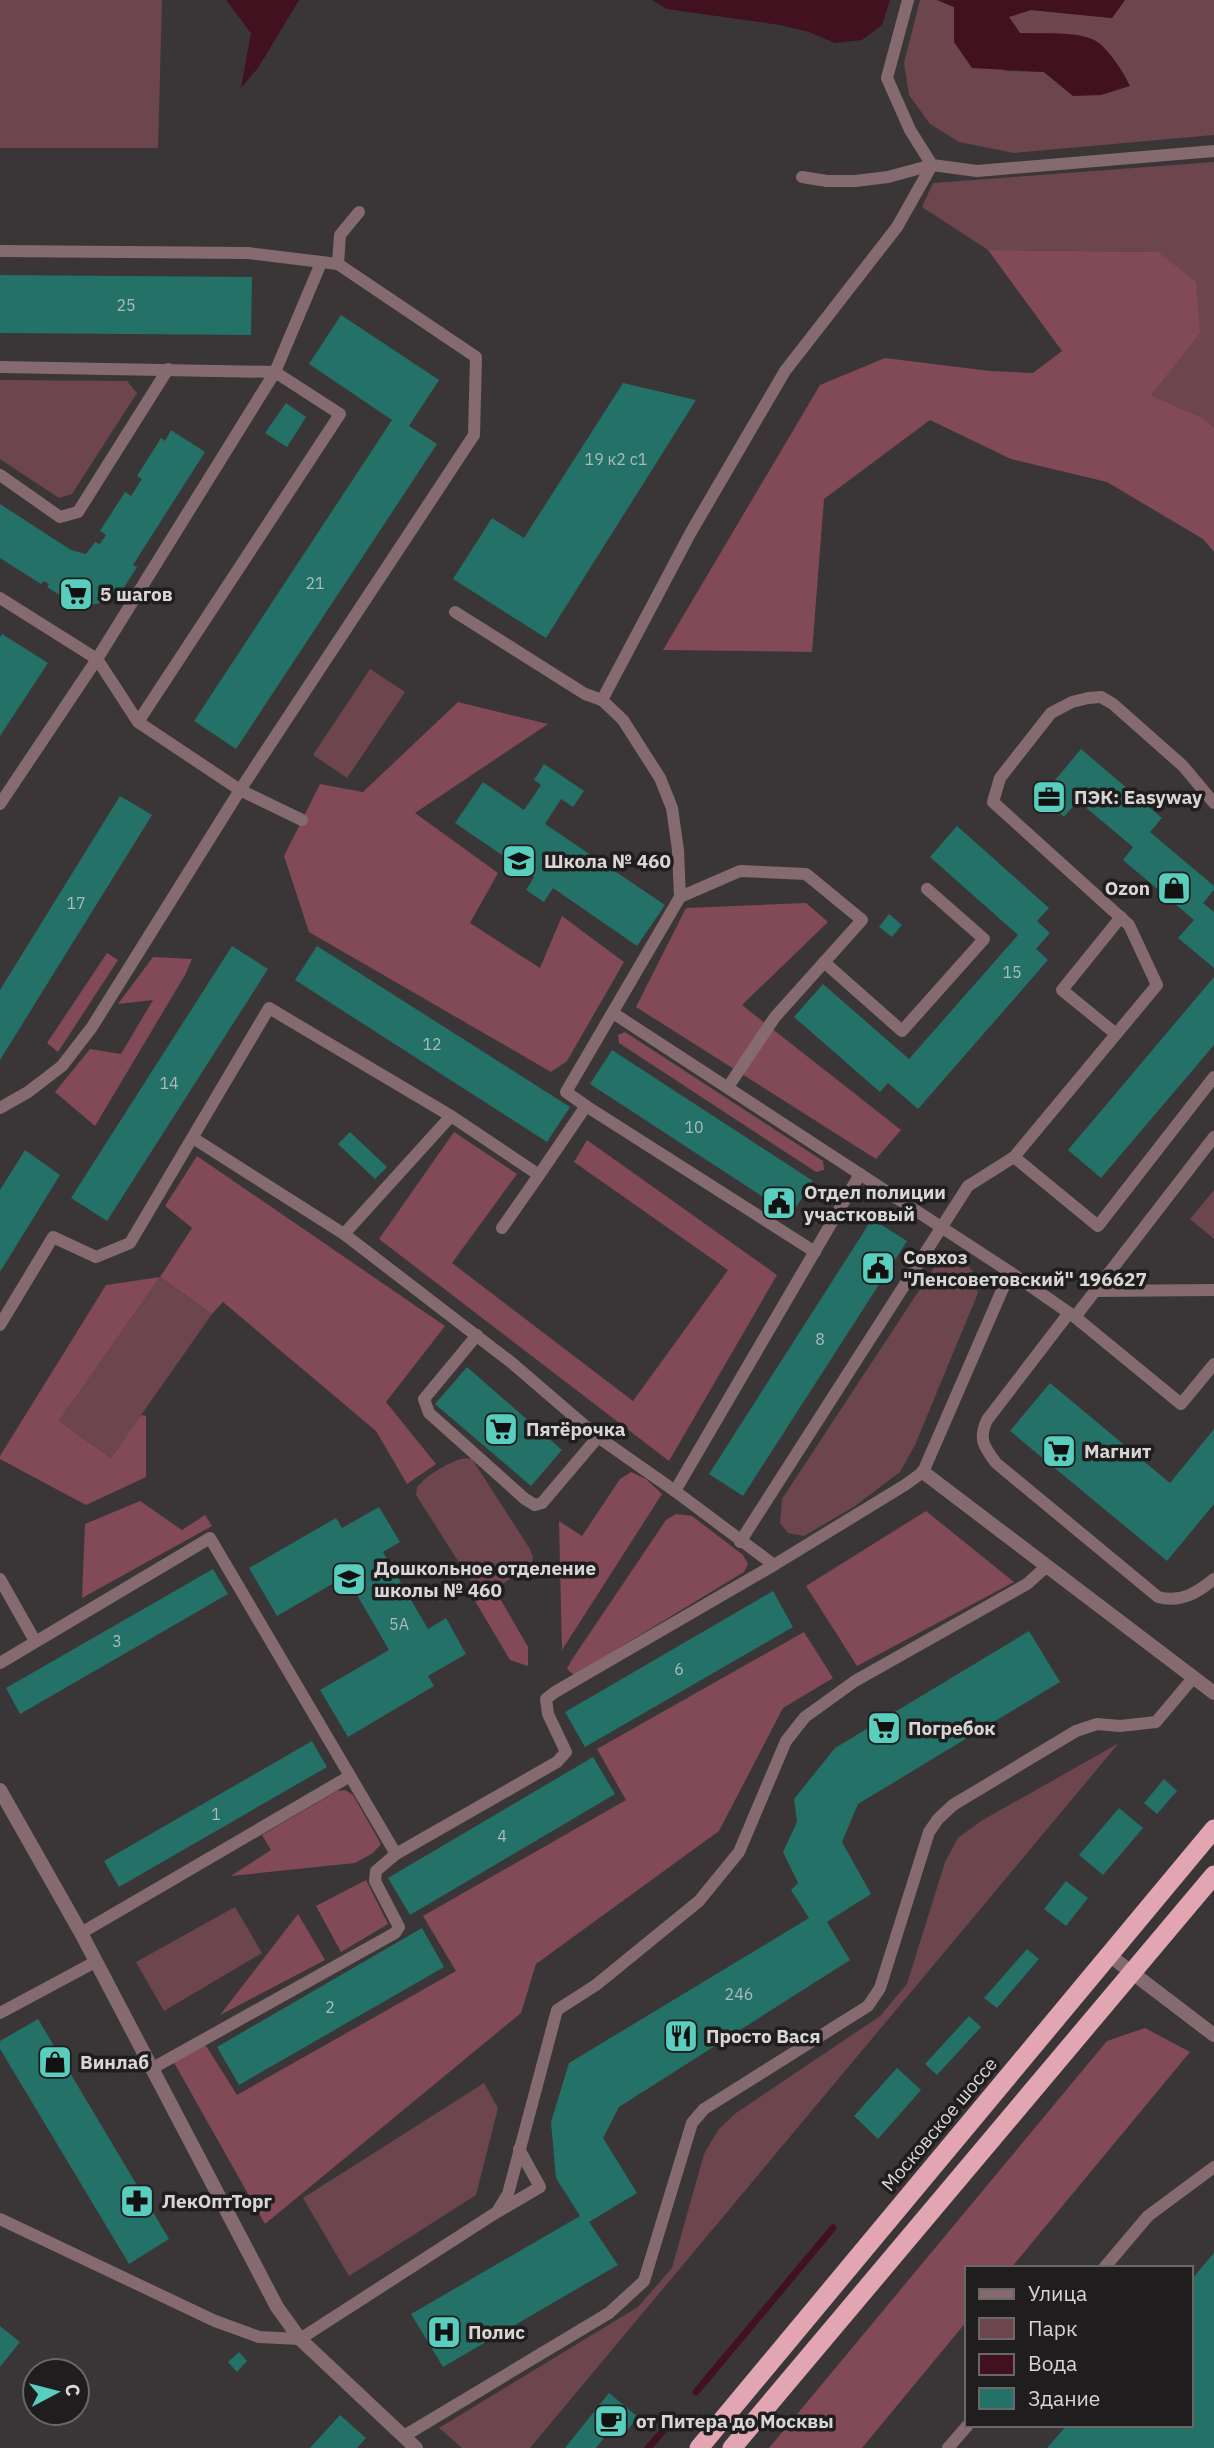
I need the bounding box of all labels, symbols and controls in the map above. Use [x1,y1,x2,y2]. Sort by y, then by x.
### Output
house number: 25 [116,295,136,315]
house number: 19 к2 с1 [585,449,647,469]
house number: 21 [305,573,325,593]
supermarket icon: 5 шагов [57,575,95,613]
place label: 5 шагов [100,582,173,606]
office icon: ПЭК: Easyway [1030,778,1068,816]
place label: ПЭК: Easyway [1074,785,1203,809]
school or university icon: Школа № 460 [500,842,538,880]
place label: Школа № 460 [544,849,671,873]
shop icon: Ozon [1155,869,1193,907]
place label: Ozon [1105,876,1150,900]
house number: 17 [66,893,86,913]
house number: 15 [1002,962,1022,982]
house number: 12 [422,1034,442,1054]
house number: 14 [159,1073,179,1093]
house number: 10 [684,1117,704,1137]
place label: Отдел полиции участковый [804,1180,946,1226]
public building icon: Отдел полиции участковый [760,1184,798,1222]
place label: Совхоз "Ленсоветовский" 196627 [903,1245,1147,1291]
public building icon: Совхоз "Ленсоветовский" 196627 [859,1249,897,1287]
house number: 8 [815,1329,825,1349]
supermarket icon: Пятёрочка [482,1410,520,1448]
place label: Пятёрочка [526,1417,626,1441]
supermarket icon: Магнит [1040,1432,1078,1470]
place label: Магнит [1084,1439,1151,1463]
place label: Дошкольное отделение школы № 460 [374,1556,596,1602]
school or university icon: Дошкольное отделение школы № 460 [330,1560,368,1598]
house number: 5А [389,1614,409,1634]
house number: 3 [112,1631,122,1651]
house number: 6 [674,1659,684,1679]
supermarket icon: Погребок [865,1709,903,1747]
place label: Погребок [908,1716,996,1740]
house number: 1 [211,1804,221,1824]
house number: 4 [497,1826,507,1846]
house number: 246 [725,1984,753,2004]
house number: 2 [325,1997,335,2017]
restaurant icon: Просто Вася [662,2017,700,2055]
place label: Просто Вася [706,2024,821,2048]
shop icon: Винлаб [36,2043,74,2081]
place label: Винлаб [80,2050,149,2074]
street label: Московское шоссе [876,2052,1002,2196]
pharmacy icon: ЛекОптТорг [118,2182,156,2220]
place label: ЛекОптТорг [162,2189,272,2213]
legend [965,2266,1193,2427]
text: Улица [1028,2279,1087,2307]
hospital icon: Полис [425,2313,463,2351]
text: Парк [1028,2314,1078,2342]
place label: Полис [468,2320,525,2344]
text: Вода [1028,2349,1077,2377]
north arrow [21,2357,91,2427]
text: С [60,2382,86,2398]
text: Здание [1028,2384,1100,2412]
cafe icon: от Питера до Москвы [592,2402,630,2440]
place label: от Питера до Москвы [636,2409,834,2433]

